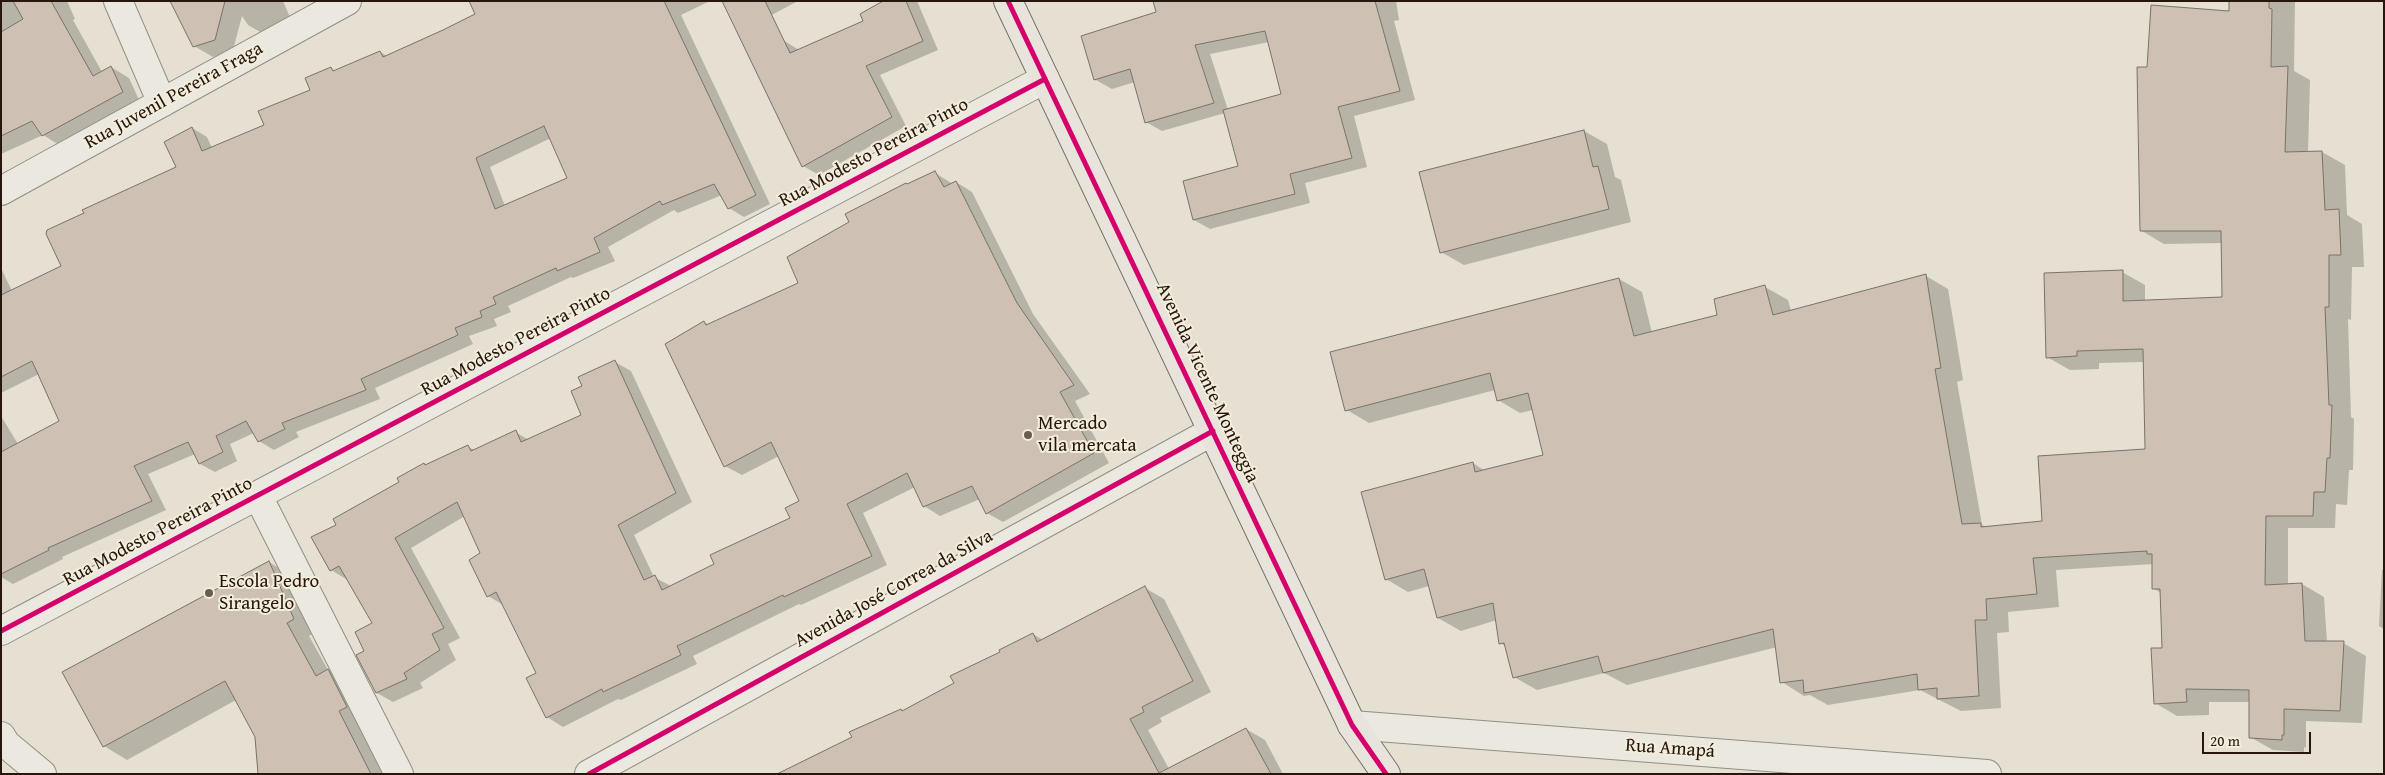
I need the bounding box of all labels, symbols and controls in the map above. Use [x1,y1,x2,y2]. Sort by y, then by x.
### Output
street label: Rua Juvenil Pereira Fraga [81,38,267,154]
street label: Rua Modesto Pereira Pinto [775,93,973,213]
street label: Avenida Vicente Monteggia [1151,279,1263,487]
street label: Rua Modesto Pereira Pinto [417,282,615,402]
place label: Mercado vila mercata [1038,413,1136,457]
marker: Mercado vila mercata [1022,429,1034,441]
street label: Rua Modesto Pereira Pinto [59,472,257,592]
street label: Avenida José Correa da Silva [791,525,997,653]
place label: Escola Pedro Sirangelo [219,571,319,615]
marker: Escola Pedro Sirangelo [203,587,215,599]
scale bar [2205,722,2314,754]
text: 20 m [2210,730,2240,751]
street label: Rua Amapá [1624,735,1716,763]

